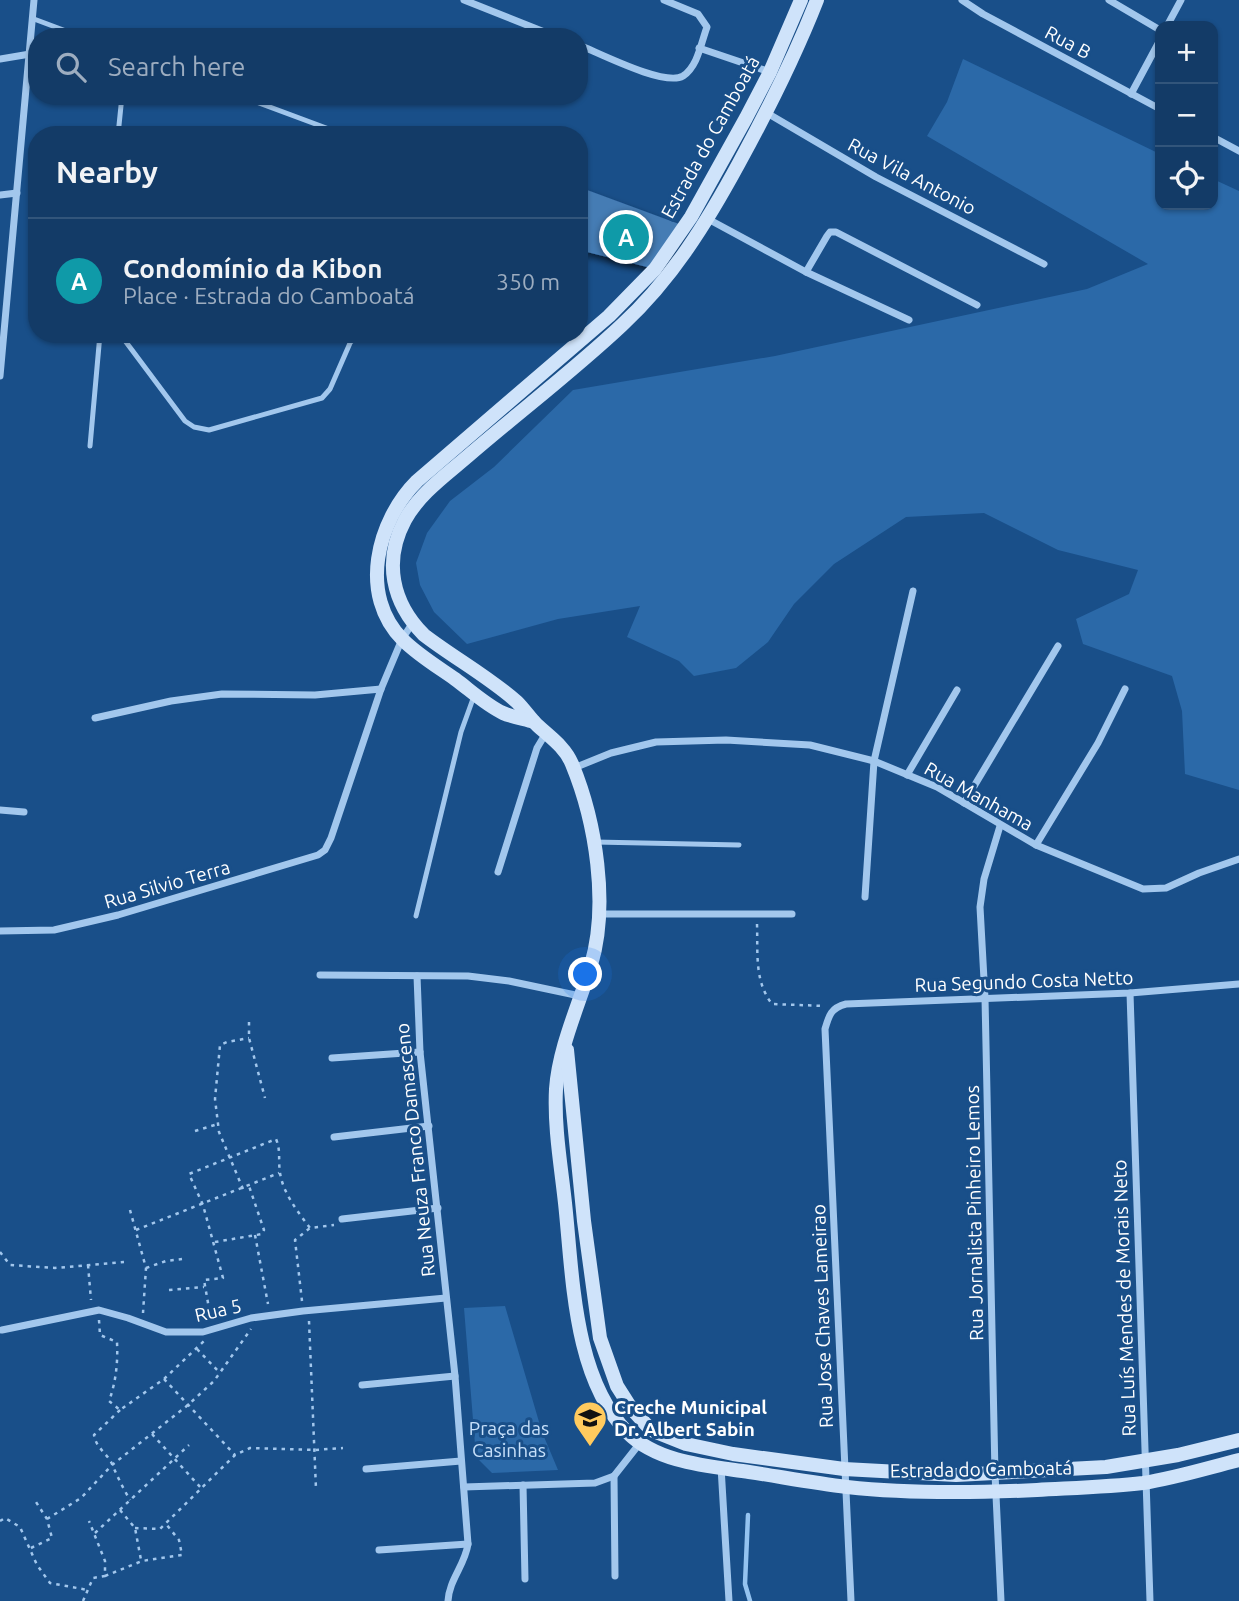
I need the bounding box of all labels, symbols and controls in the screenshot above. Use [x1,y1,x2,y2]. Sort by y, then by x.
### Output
street label: Rua B [1041,21,1095,63]
map controls [1155,21,1218,210]
button: + [1155,21,1218,84]
search box [28,28,588,105]
icon: search [52,48,90,86]
text: Search here [108,52,245,81]
street label: Estrada do Camboatá [656,52,764,222]
button: − [1155,84,1218,147]
street label: Rua Vila Antonio [844,133,980,219]
button: locate [1155,147,1218,210]
text: Nearby [56,155,158,189]
pin: A [603,211,649,263]
text: Condomínio da Kibon [123,254,383,283]
text: A [71,269,87,294]
text: 350 m [496,269,560,294]
text: Place · Estrada do Camboatá [123,283,415,308]
street label: Rua Manhama [921,757,1037,835]
street label: Rua Silvio Terra [101,856,233,912]
your location [568,957,602,991]
street label: Rua Segundo Costa Netto [914,966,1134,996]
street label: Rua Neuza Franco Damasceno [391,1022,439,1278]
street label: Rua Jornalista Pinheiro Lemos [961,1085,987,1341]
street label: Rua Luís Mendes de Morais Neto [1108,1159,1140,1437]
street label: Rua Jose Chaves Lameirao [807,1204,837,1428]
street label: Rua 5 [192,1294,244,1326]
place label: Creche Municipal Dr. Albert Sabin [614,1396,767,1440]
school or university icon: Creche Municipal Dr. Albert Sabin [571,1399,609,1448]
park label: Praça das Casinhas [469,1417,549,1461]
street label: Estrada do Camboatá [890,1456,1072,1482]

